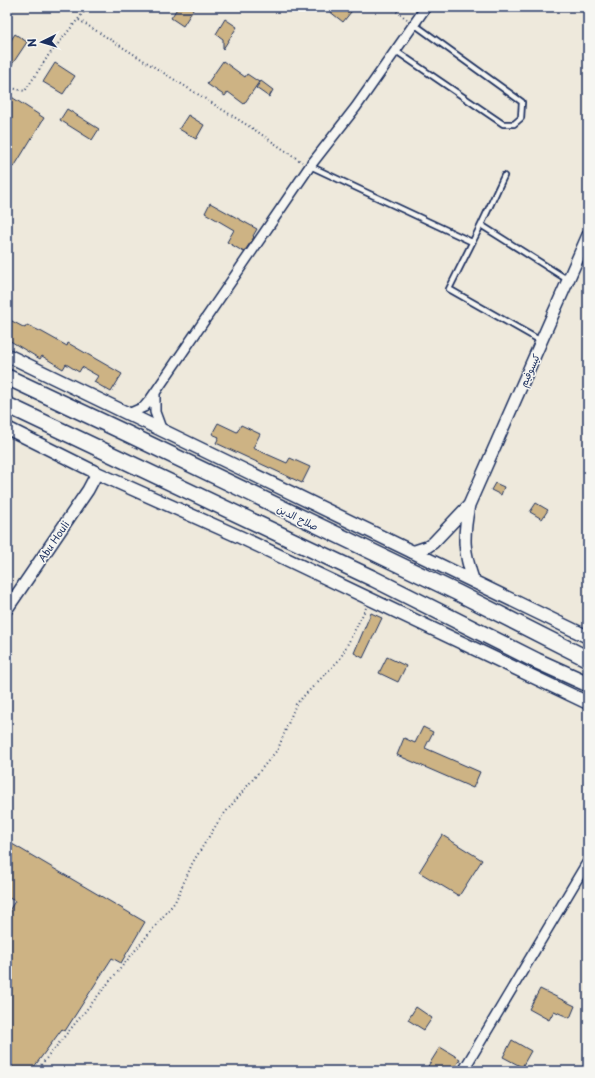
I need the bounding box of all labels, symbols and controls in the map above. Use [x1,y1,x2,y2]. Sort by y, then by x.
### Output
north arrow [22,22,62,62]
text: N [23,38,40,48]
street label: كيسوفيم [515,351,544,389]
street label: صلاح الدين [274,501,321,534]
street label: Abu Houli [34,517,72,565]

